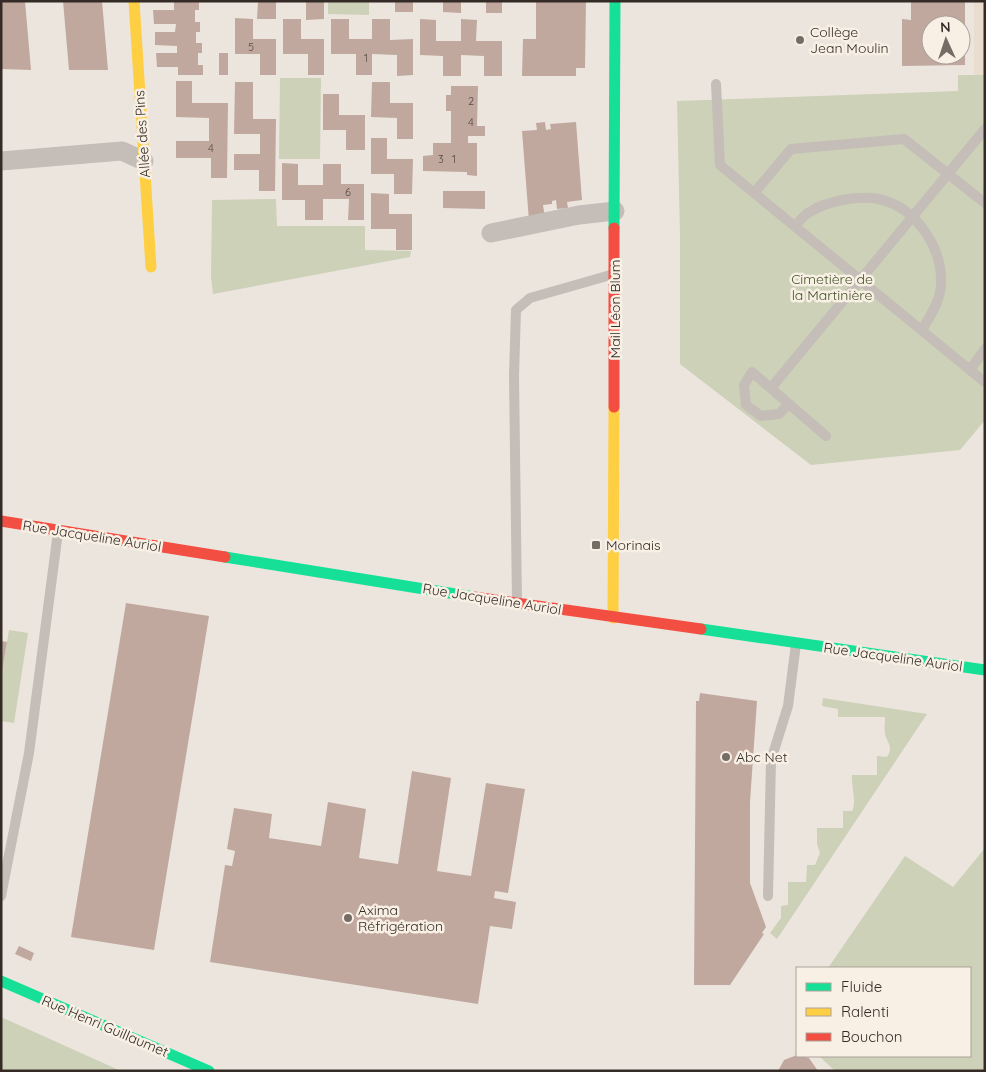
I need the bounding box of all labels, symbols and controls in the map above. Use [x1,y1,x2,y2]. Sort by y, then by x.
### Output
north arrow [921,15,971,65]
text: N [940,18,951,36]
place label: Collège Jean Moulin [810,23,889,57]
marker: Collège Jean Moulin [794,34,806,46]
house number: 5 [248,40,254,54]
house number: 1 [364,51,368,65]
street label: Allée des Pins [130,90,154,178]
house number: 2 [468,94,474,108]
house number: 4 [468,115,474,129]
house number: 4 [208,141,214,155]
house number: 3 [438,152,444,166]
house number: 1 [452,152,456,166]
house number: 6 [345,185,351,199]
street label: Mail Léon Blum [606,260,624,358]
park label: Cimetière de la Martinière [791,270,873,304]
street label: Rue Jacqueline Auriol [21,516,163,556]
place label: Morinais [606,536,661,554]
marker: Morinais [590,539,602,551]
street label: Rue Jacqueline Auriol [421,579,563,619]
street label: Rue Jacqueline Auriol [822,638,964,676]
place label: Abc Net [736,748,788,766]
marker: Abc Net [720,751,732,763]
place label: Axima Réfrigération [358,901,443,935]
marker: Axima Réfrigération [342,912,354,924]
legend [796,967,971,1057]
text: Fluide [841,977,882,996]
street label: Rue Henri Guillaumet [39,991,171,1061]
text: Ralenti [841,1002,889,1021]
text: Bouchon [841,1027,902,1046]

